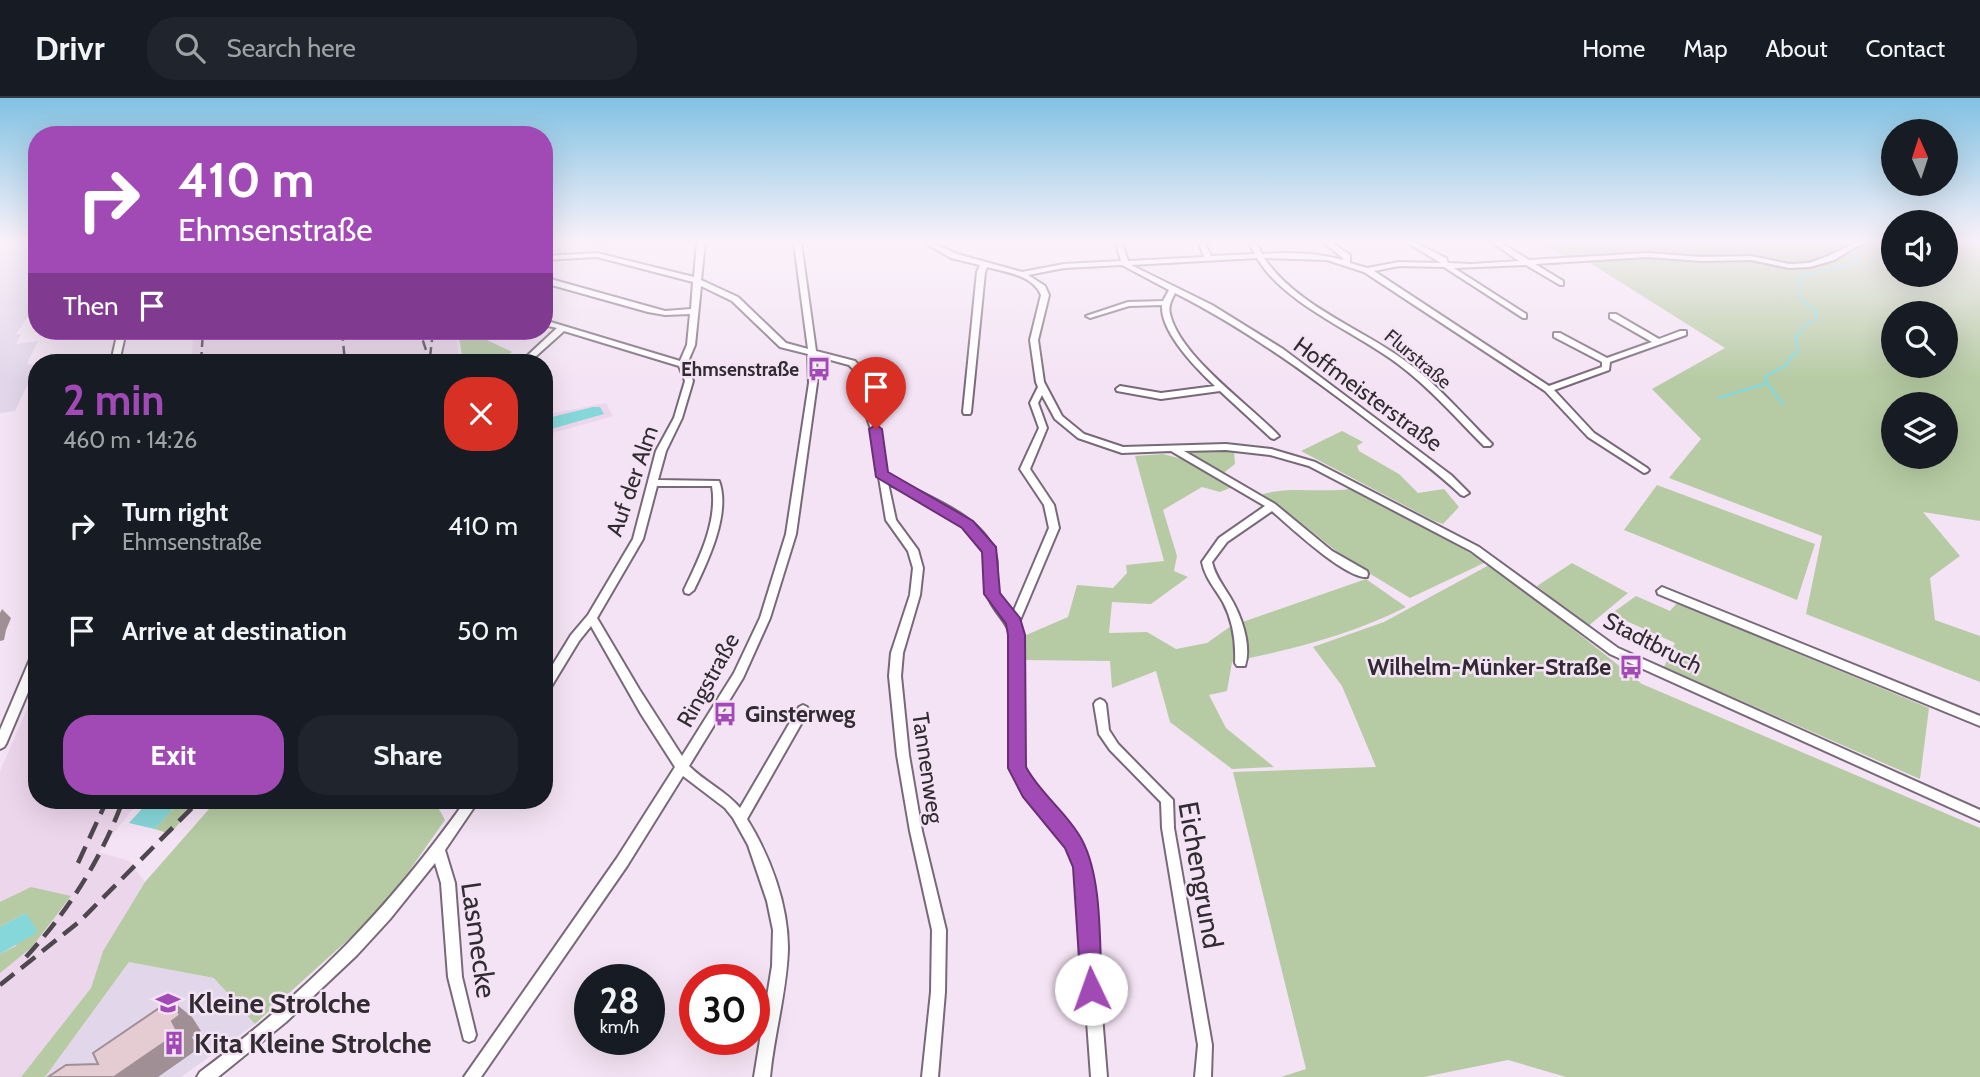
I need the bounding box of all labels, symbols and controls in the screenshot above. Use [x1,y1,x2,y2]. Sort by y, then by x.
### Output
search box [147,17,637,80]
text: Drivr [35,28,105,68]
icon: search [171,29,209,67]
text: Search here [227,32,356,64]
text: Home [1582,34,1645,63]
text: Map [1683,34,1728,63]
text: About [1766,34,1828,63]
text: Contact [1866,34,1945,63]
north arrow [1881,119,1958,196]
map controls [1881,119,1958,469]
text: 410 m [178,150,314,209]
icon: right [63,154,154,245]
text: Ehmsenstraße [178,210,373,249]
button: sound [1881,210,1958,287]
icon: arrive [133,287,171,325]
text: Then [63,290,119,322]
button: search [1881,301,1958,378]
street label: Flurstraße [1380,324,1456,394]
street label: Hoffmeisterstraße [1288,331,1448,457]
bus stop icon: Ehmsenstraße [805,355,833,383]
pin [846,357,906,429]
place label: Ehmsenstraße [681,358,799,381]
icon: arrive [857,368,895,406]
text: 2 min [63,374,164,426]
button: close [444,377,518,451]
button: layers [1881,392,1958,469]
street label: Auf der Alm [600,422,664,540]
text: 460 m · 14:26 [63,426,197,454]
text: Turn right [122,496,228,528]
icon: right [63,507,101,545]
text: 410 m [448,510,518,542]
text: Ehmsenstraße [122,528,262,556]
street label: Stadtbruch [1599,606,1707,680]
icon: arrive [63,612,101,650]
text: Arrive at destination [122,615,347,647]
text: 50 m [457,615,518,647]
street label: Ringstraße [671,628,745,732]
place label: Wilhelm-Münker-Straße [1367,653,1611,681]
bus stop icon: Wilhelm-Münker-Straße [1617,653,1645,681]
bus stop icon: Ginsterweg [711,700,739,728]
place label: Ginsterweg [745,700,856,728]
street label: Tannenweg [906,711,950,826]
button: Exit [63,715,284,795]
button: Share [298,715,518,795]
street label: Eichengrund [1171,799,1231,951]
street label: Lasmecke [454,880,504,1000]
position arrow [1054,952,1128,1026]
speed limit sign: 30 [679,964,770,1055]
text: 28 [600,979,639,1022]
place label: Kleine Strolche [188,986,370,1020]
school or university icon: Kleine Strolche [154,989,182,1017]
text: km/h [600,1016,639,1038]
place label: Kita Kleine Strolche [194,1026,431,1060]
building icon: Kita Kleine Strolche [160,1029,188,1057]

